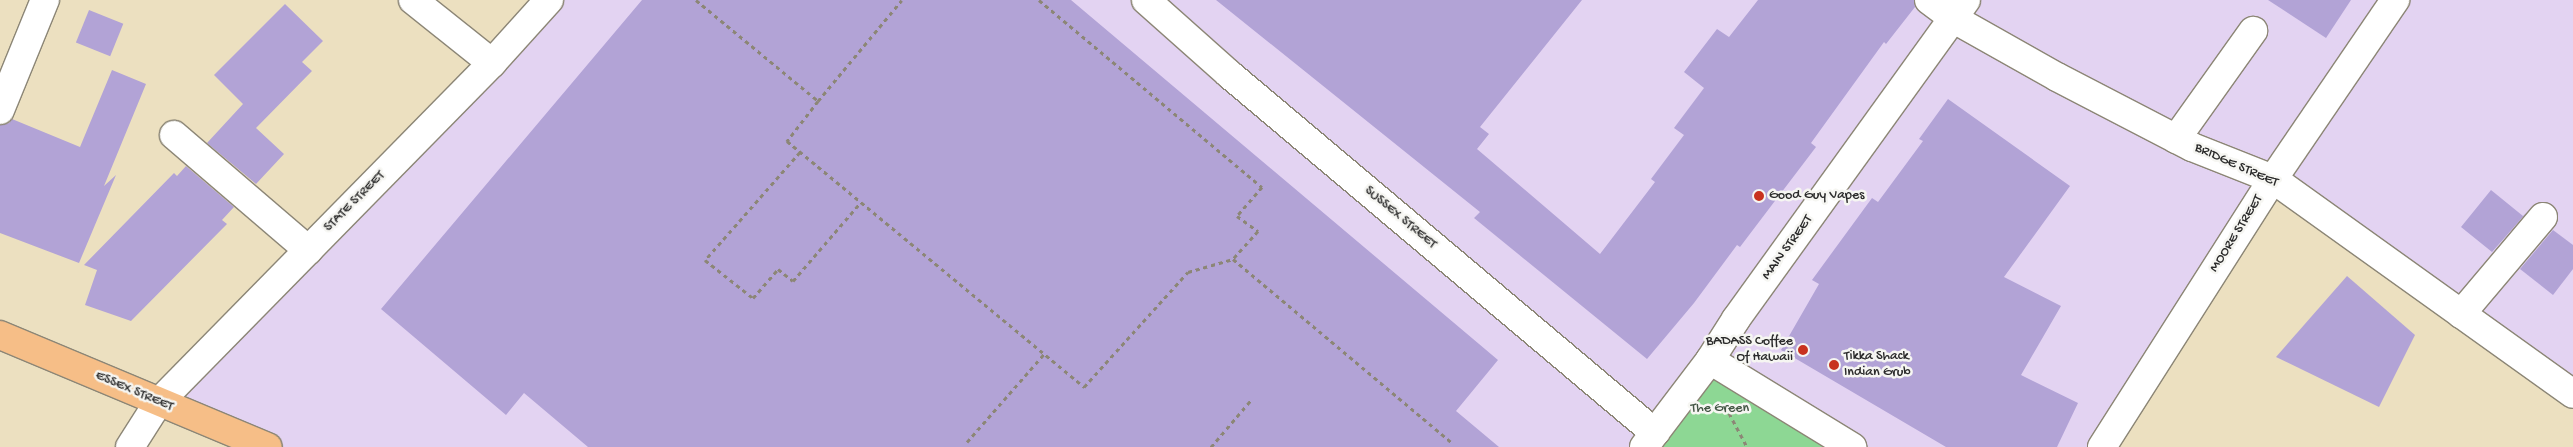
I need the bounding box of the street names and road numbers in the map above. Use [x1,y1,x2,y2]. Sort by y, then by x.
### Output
street label: BRIDGE STREET [2192,140,2280,192]
street label: STATE STREET [321,168,389,236]
street label: SUSSEX STREET [1360,183,1440,253]
street label: MOORE STREET [2207,192,2267,276]
street label: MAIN STREET [1759,212,1817,284]
street label: ESSEX STREET [92,368,176,416]

